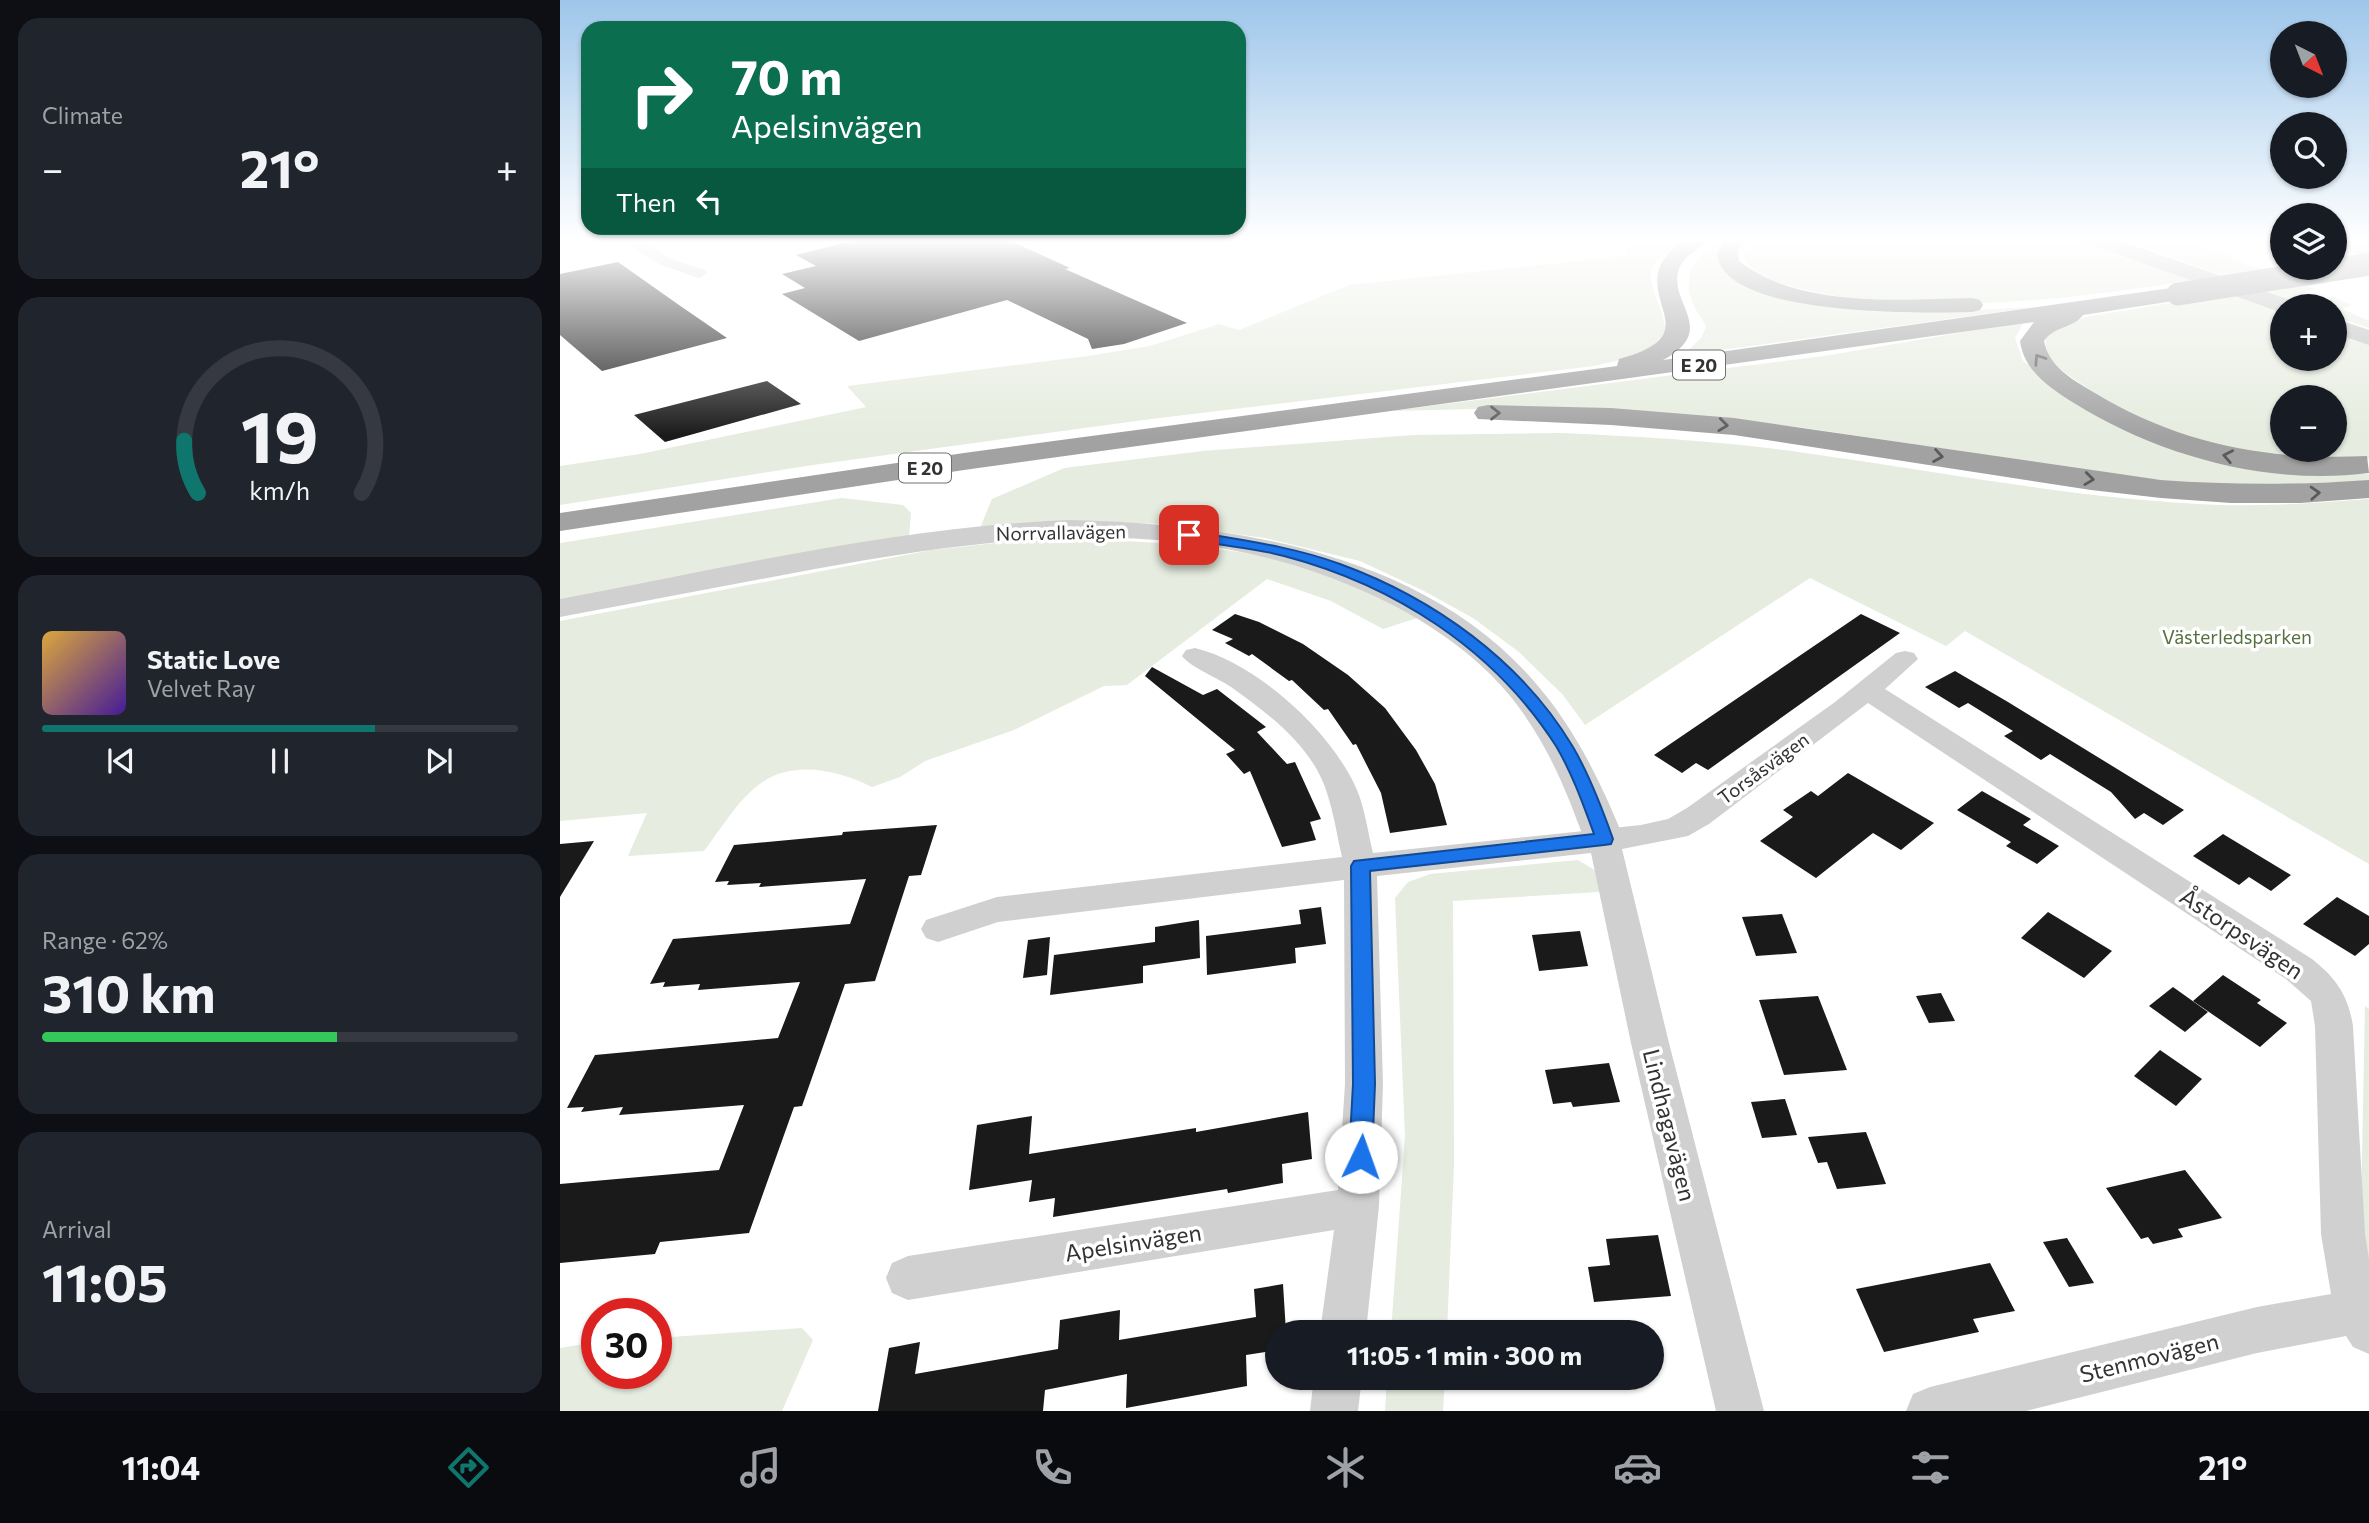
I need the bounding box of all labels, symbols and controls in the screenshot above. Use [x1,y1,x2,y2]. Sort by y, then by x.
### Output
north arrow [2270,21,2347,98]
map controls [2270,21,2347,462]
text: 70 m [731,45,842,105]
icon: right [616,49,707,140]
text: Climate [42,101,123,129]
text: Apelsinvägen [731,105,923,145]
button: search [2270,112,2347,189]
text: 21° [240,135,319,199]
text: − [42,144,64,191]
text: + [496,144,518,191]
icon: left [690,182,728,220]
text: Then [616,186,676,217]
button: layers [2270,203,2347,280]
button: + [2270,294,2347,371]
road number: E 20 [1673,351,1725,380]
one-way arrow [2035,354,2047,367]
button: − [2270,385,2347,462]
text: 19 [241,389,319,478]
one-way arrow [1491,405,1501,421]
one-way arrow [1717,417,1728,432]
one-way arrow [1932,448,1944,463]
one-way arrow [2222,449,2234,464]
road number: E 20 [899,454,951,482]
one-way arrow [2083,472,2095,487]
text: km/h [250,475,310,505]
one-way arrow [2310,486,2321,501]
pin [1159,505,1219,565]
icon: arrive [1170,516,1208,554]
street label: Norrvallavägen [996,519,1126,545]
park label: Västerledsparken [2162,625,2312,648]
text: Static Love [147,643,280,674]
text: Velvet Ray [147,674,255,702]
street label: Torsåsvägen [1713,727,1813,809]
icon: previous [102,742,140,780]
icon: pause [261,742,299,780]
icon: next [420,742,458,780]
street label: Åstorpsvägen [2175,881,2309,985]
text: Range · 62% [42,926,168,954]
text: 310 km [42,960,216,1024]
street label: Lindhagavägen [1638,1046,1702,1204]
position arrow [1324,1120,1398,1194]
text: Arrival [42,1215,112,1243]
street label: Apelsinvägen [1063,1217,1203,1267]
text: 11:05 [42,1249,168,1313]
speed limit sign: 30 [581,1298,672,1389]
street label: Stenmovägen [2077,1326,2221,1388]
text: 11:05 · 1 min · 300 m [1347,1339,1582,1370]
icon: directions [444,1443,493,1492]
icon: music [736,1443,785,1492]
icon: phone [1028,1443,1077,1492]
icon: climate [1321,1443,1370,1492]
icon: car [1613,1443,1662,1492]
icon: filters [1906,1443,1955,1492]
text: 11:04 [122,1447,200,1487]
text: 21° [2198,1447,2247,1487]

